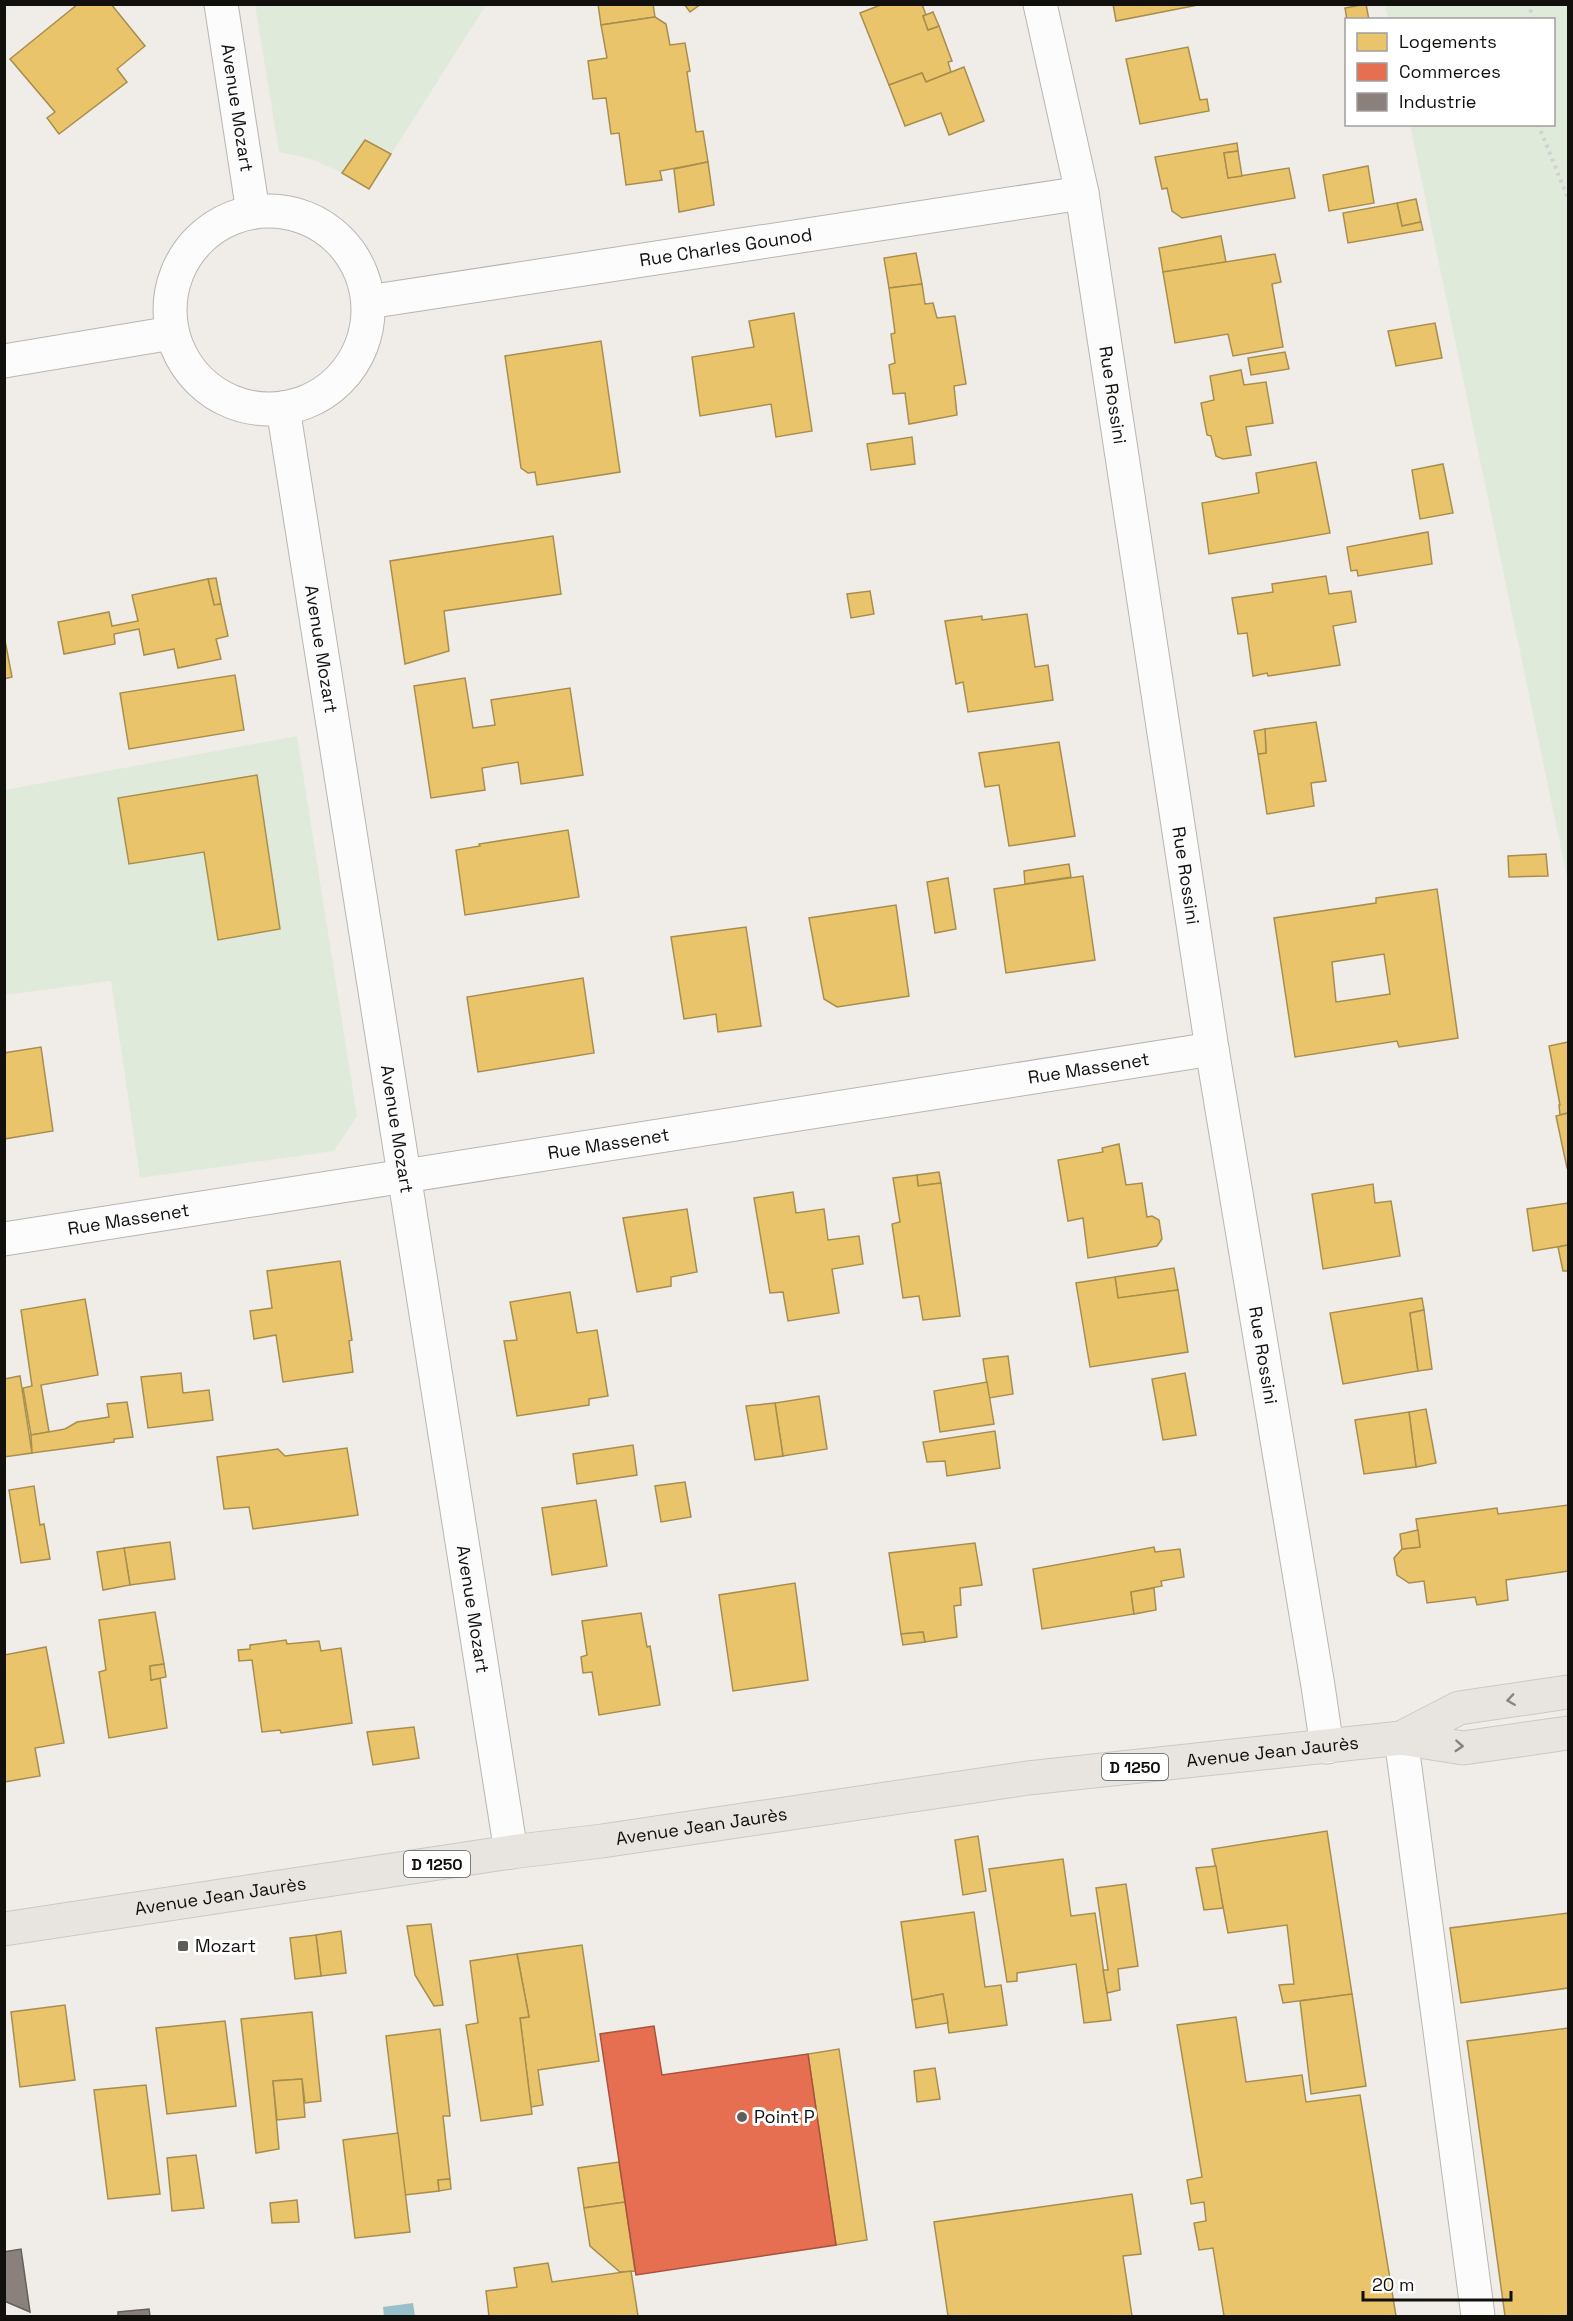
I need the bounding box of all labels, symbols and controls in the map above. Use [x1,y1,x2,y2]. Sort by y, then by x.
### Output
legend [1345,18,1555,126]
text: Logements [1399,30,1497,53]
street label: Avenue Mozart [216,42,259,173]
text: Commerces [1399,60,1501,83]
text: Industrie [1399,90,1476,113]
street label: Rue Charles Gounod [638,222,814,271]
street label: Rue Rossini [1094,344,1132,446]
street label: Avenue Mozart [300,583,343,715]
street label: Rue Rossini [1167,825,1205,926]
street label: Rue Massenet [1026,1047,1151,1089]
street label: Avenue Mozart [376,1063,419,1195]
street label: Rue Massenet [546,1123,671,1164]
street label: Rue Massenet [66,1198,191,1240]
street label: Rue Rossini [1244,1305,1283,1406]
street label: Avenue Mozart [452,1543,495,1675]
one-way arrow [1506,1694,1515,1706]
street label: Avenue Jean Jaurès [1185,1731,1360,1772]
one-way arrow [1454,1740,1463,1753]
road number: D 1250 [1102,1754,1168,1780]
street label: Avenue Jean Jaurès [614,1802,789,1850]
road number: D 1250 [404,1851,470,1877]
street label: Avenue Jean Jaurès [133,1871,308,1920]
place label: Mozart [195,1934,256,1957]
marker: Mozart [176,1939,190,1953]
place label: Point P [754,2105,815,2128]
marker: Point P [735,2110,749,2124]
scale bar [1363,2264,1512,2302]
text: 20 m [1372,2273,1415,2296]

